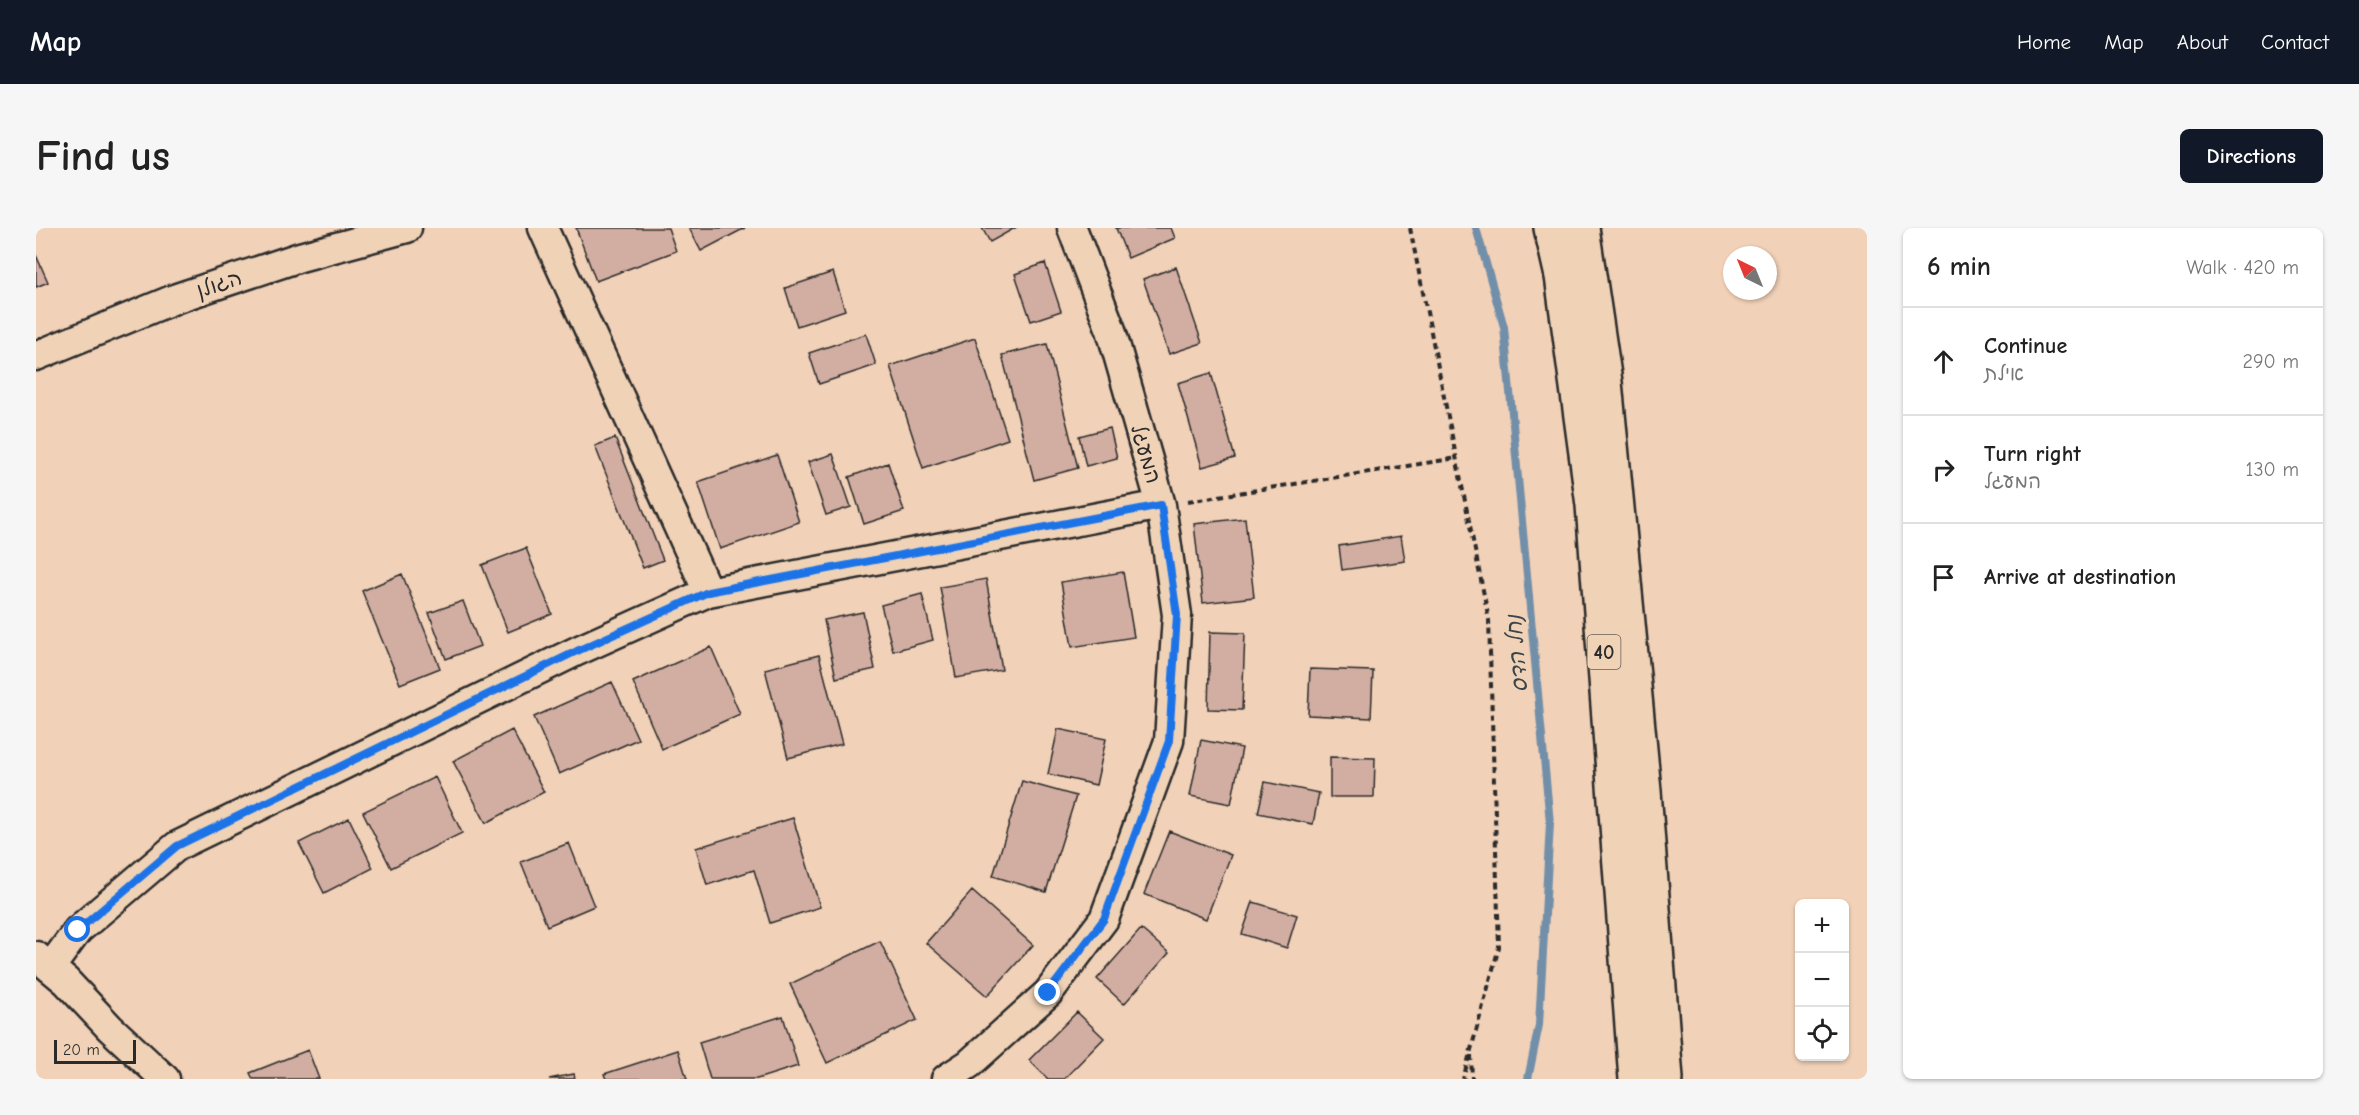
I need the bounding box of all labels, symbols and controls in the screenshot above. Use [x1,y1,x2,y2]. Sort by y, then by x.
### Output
text: Map [30,26,81,58]
text: Home [2017,30,2071,54]
text: Map [2104,30,2144,54]
text: About [2177,30,2228,54]
text: Contact [2261,30,2329,54]
button: Directions [2180,129,2323,183]
text: Find us [36,132,170,181]
north arrow [1723,246,1777,300]
text: 6 min [1927,252,1991,282]
text: Walk · 420 m [2186,256,2299,279]
street label: הגולן [193,265,245,304]
text: Continue [1984,333,2067,359]
icon: ahead [1927,345,1960,378]
text: 290 m [2243,350,2299,373]
text: אילת [1984,362,2024,385]
street label: המעגל [1126,422,1166,486]
text: Turn right [1984,441,2081,467]
icon: right [1927,453,1960,486]
text: 130 m [2246,458,2299,481]
text: המעגל [1984,470,2041,493]
icon: arrive [1927,561,1960,594]
text: Arrive at destination [1984,564,2176,590]
water label: נחל הדס [1501,613,1533,694]
road number: 40 [1588,635,1620,669]
map controls [1795,899,1849,1061]
button: + [1795,899,1849,953]
route start [64,916,90,942]
button: − [1795,953,1849,1007]
route end [1034,979,1060,1005]
button: locate [1795,1007,1849,1061]
scale bar [54,1037,136,1064]
text: 20 m [63,1041,100,1059]

